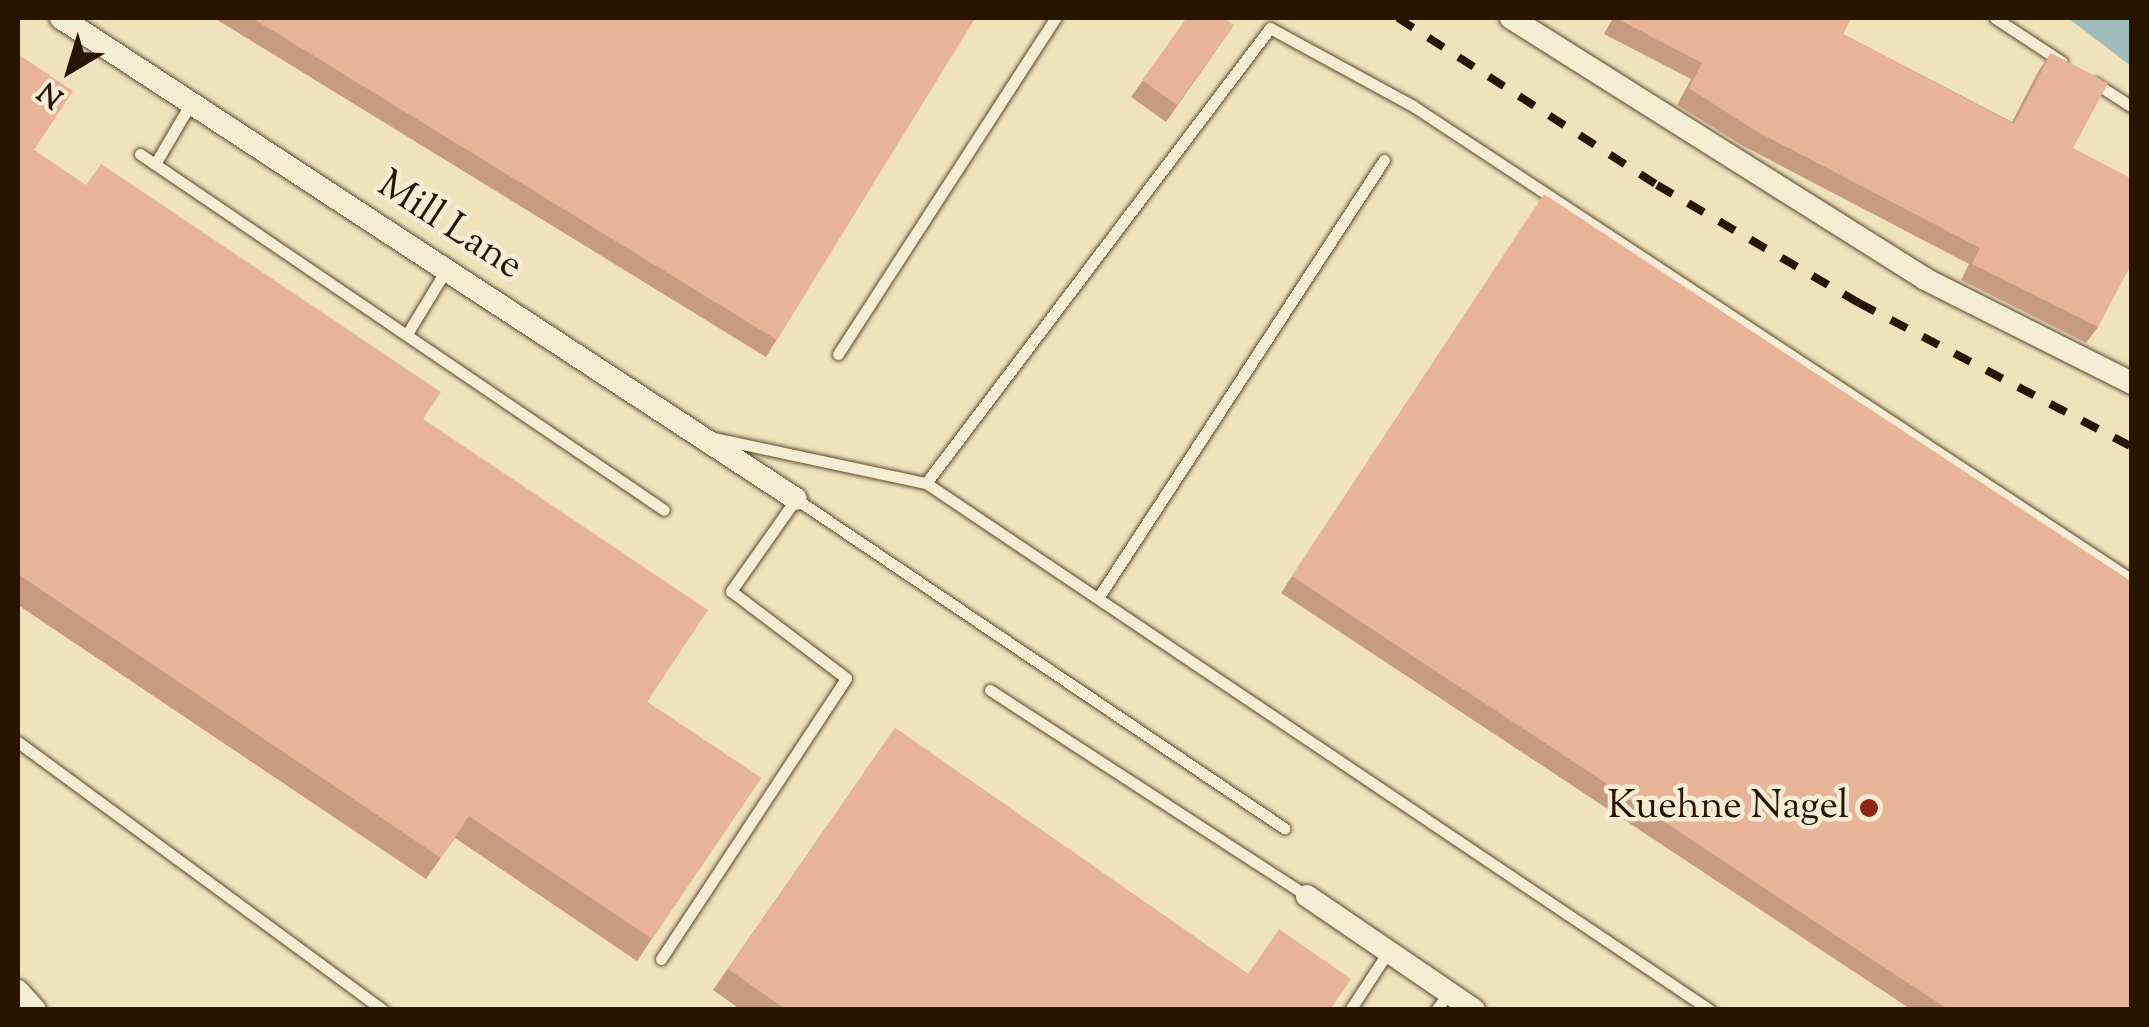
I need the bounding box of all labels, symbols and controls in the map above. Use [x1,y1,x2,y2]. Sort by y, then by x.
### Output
north arrow [20,20,120,120]
text: N [30,71,73,116]
street label: Mill Lane [367,162,531,292]
place label: Kuehne Nagel [1608,784,1849,832]
marker: Kuehne Nagel [1858,797,1880,819]

